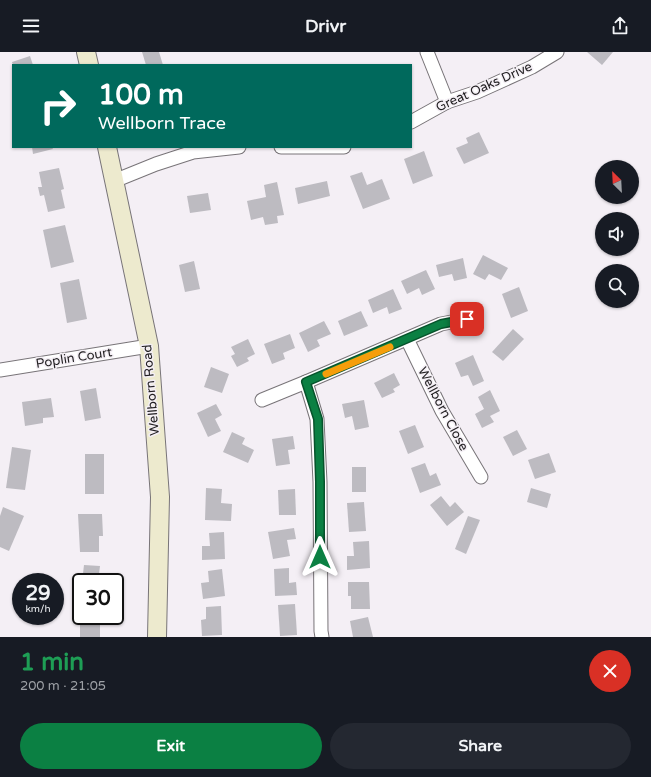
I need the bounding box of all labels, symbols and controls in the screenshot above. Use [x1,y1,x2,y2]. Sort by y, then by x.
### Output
icon: menu [20,15,42,37]
text: Drivr [305,15,346,37]
icon: share [609,15,631,37]
street label: Great Oaks Drive [433,59,535,115]
text: 100 m [98,78,184,112]
icon: right [32,80,84,132]
text: Wellborn Trace [98,112,226,134]
north arrow [595,160,639,204]
map controls [595,160,639,308]
button: sound [595,212,639,256]
button: search [595,264,639,308]
pin [450,302,484,336]
icon: arrive [456,308,478,330]
street label: Poplin Court [35,344,113,372]
street label: Wellborn Road [139,344,163,436]
street label: Wellborn Close [414,364,472,454]
position arrow [299,536,341,578]
speed limit sign: 30 [72,573,124,625]
text: 29 [25,582,51,606]
text: km/h [25,603,51,615]
text: 1 min [20,648,84,677]
button: close [589,650,631,692]
text: 200 m · 21:05 [20,678,106,694]
button: Exit [20,723,322,769]
button: Share [330,723,631,769]

